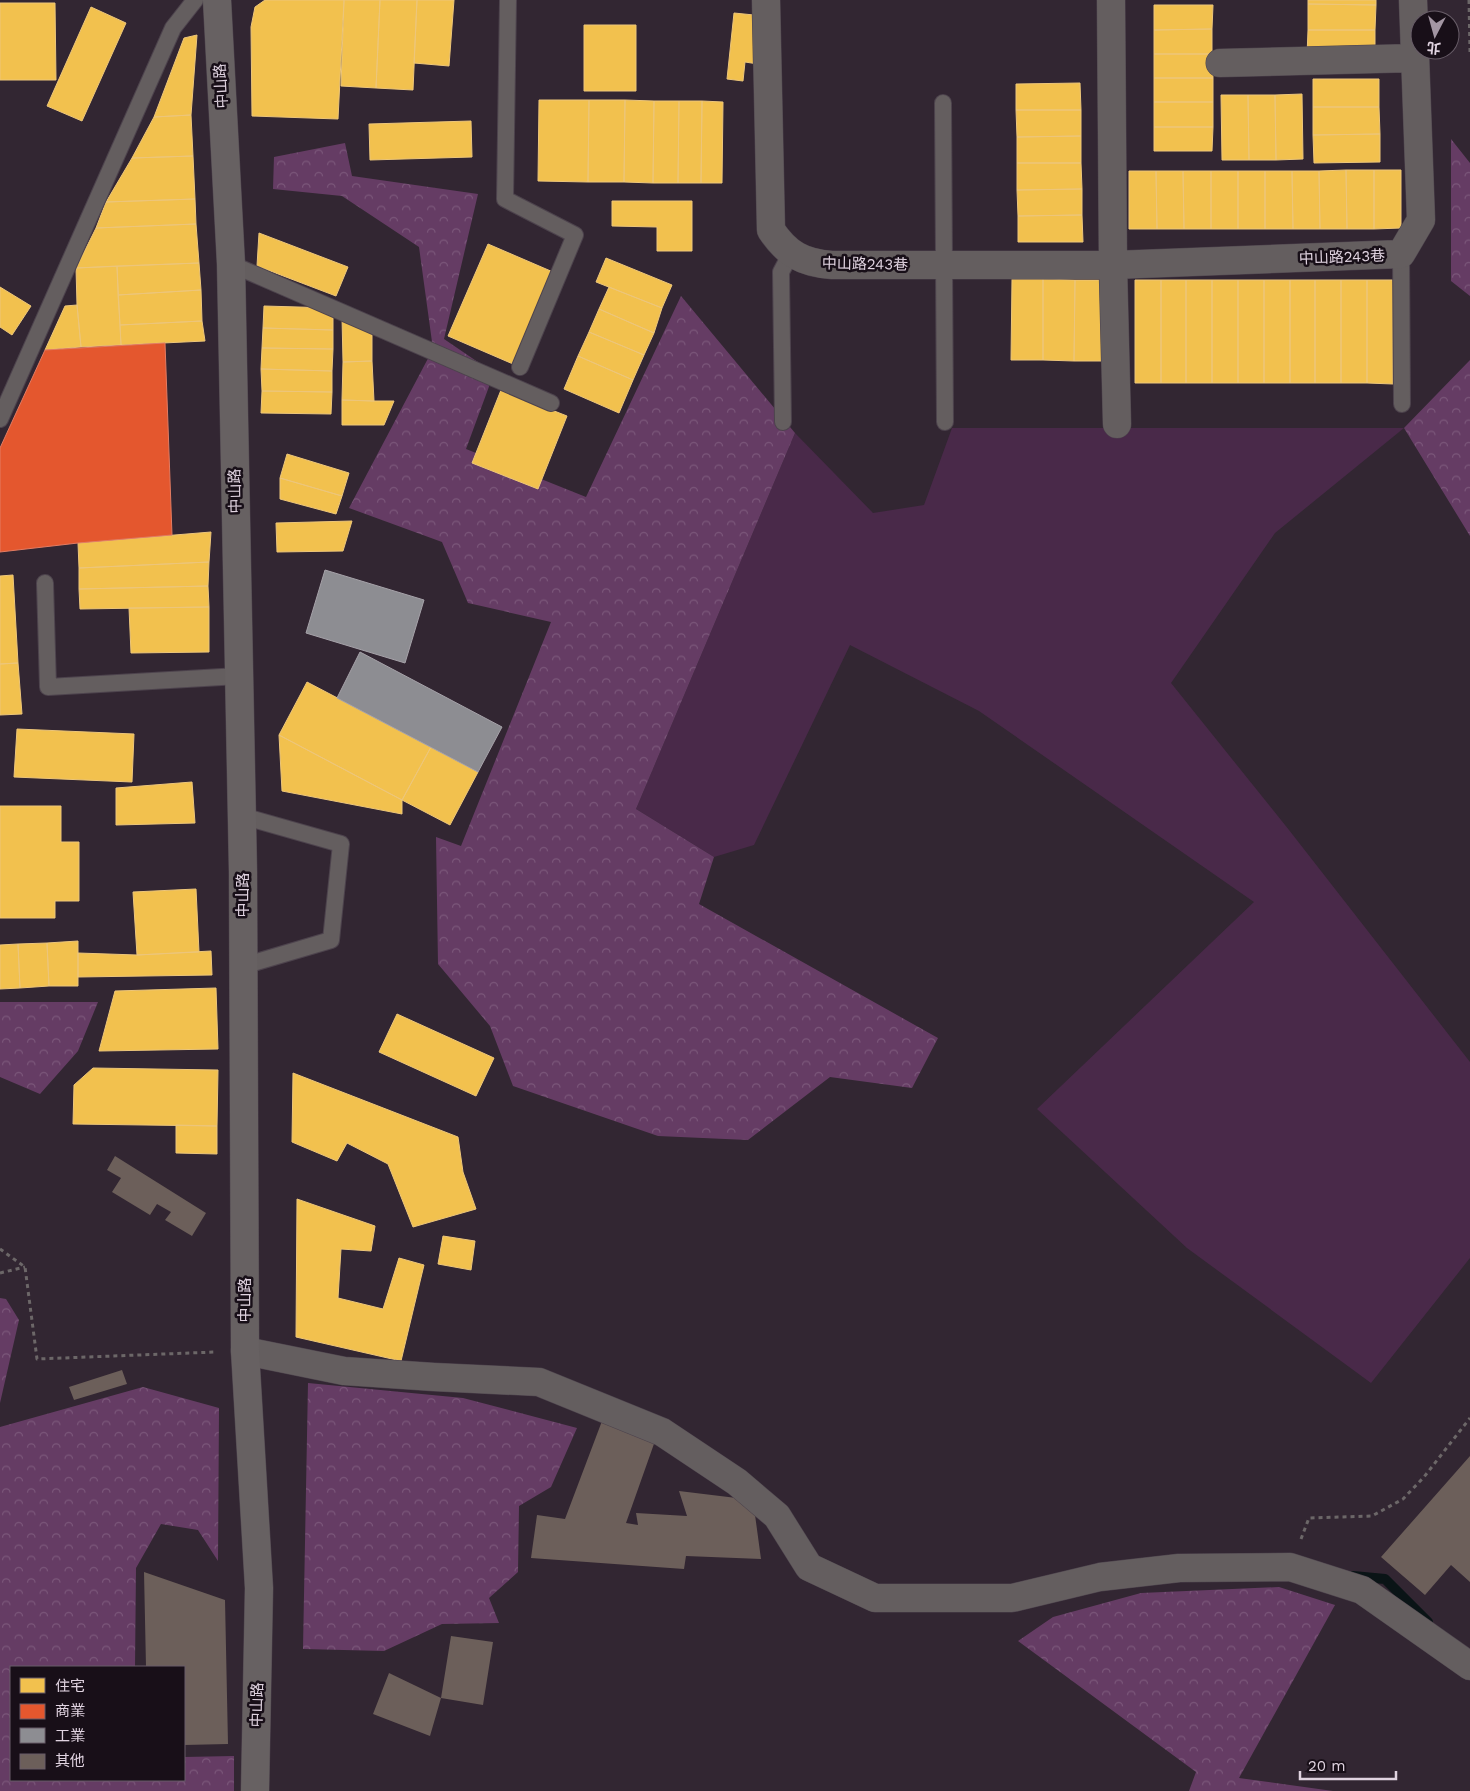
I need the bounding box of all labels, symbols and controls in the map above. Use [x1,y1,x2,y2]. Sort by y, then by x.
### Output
north arrow [1410,10,1460,60]
text: 北 [1426,39,1441,57]
street label: 中山路 [211,63,231,109]
street label: 中山路243巷 [1299,247,1385,267]
street label: 中山路243巷 [822,254,908,274]
street label: 中山路 [226,468,244,514]
street label: 中山路 [234,872,252,918]
street label: 中山路 [236,1277,254,1323]
legend [10,1666,185,1781]
text: 住宅 [55,1677,85,1695]
street label: 中山路 [248,1682,266,1728]
text: 商業 [55,1702,85,1720]
text: 工業 [55,1727,85,1745]
scale bar [1300,1748,1396,1780]
text: 其他 [55,1752,85,1770]
text: 20 m [1308,1757,1346,1775]

